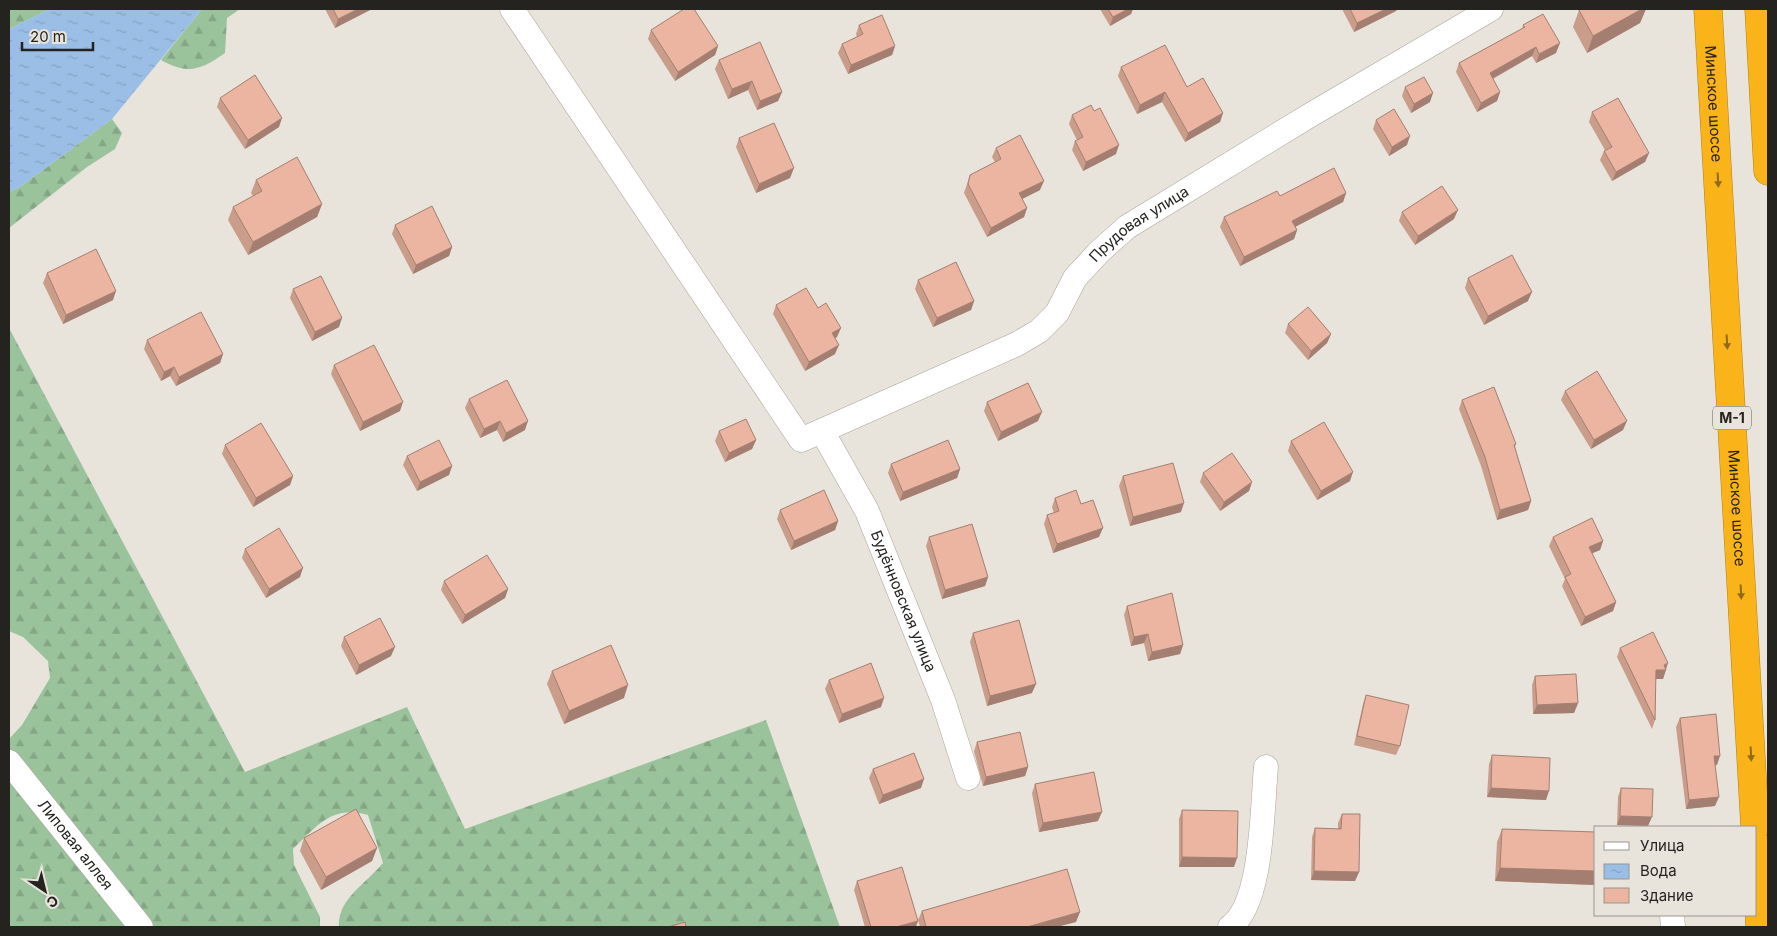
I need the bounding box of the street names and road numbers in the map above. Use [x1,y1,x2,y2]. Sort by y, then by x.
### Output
street label: Минское шоссе [1701,45,1727,163]
street label: Прудовая улица [1085,182,1192,266]
road number: М-1 [1713,406,1751,429]
street label: Минское шоссе [1724,449,1750,567]
street label: Будённовская улица [867,527,941,675]
street label: Липовая аллея [34,795,117,893]

